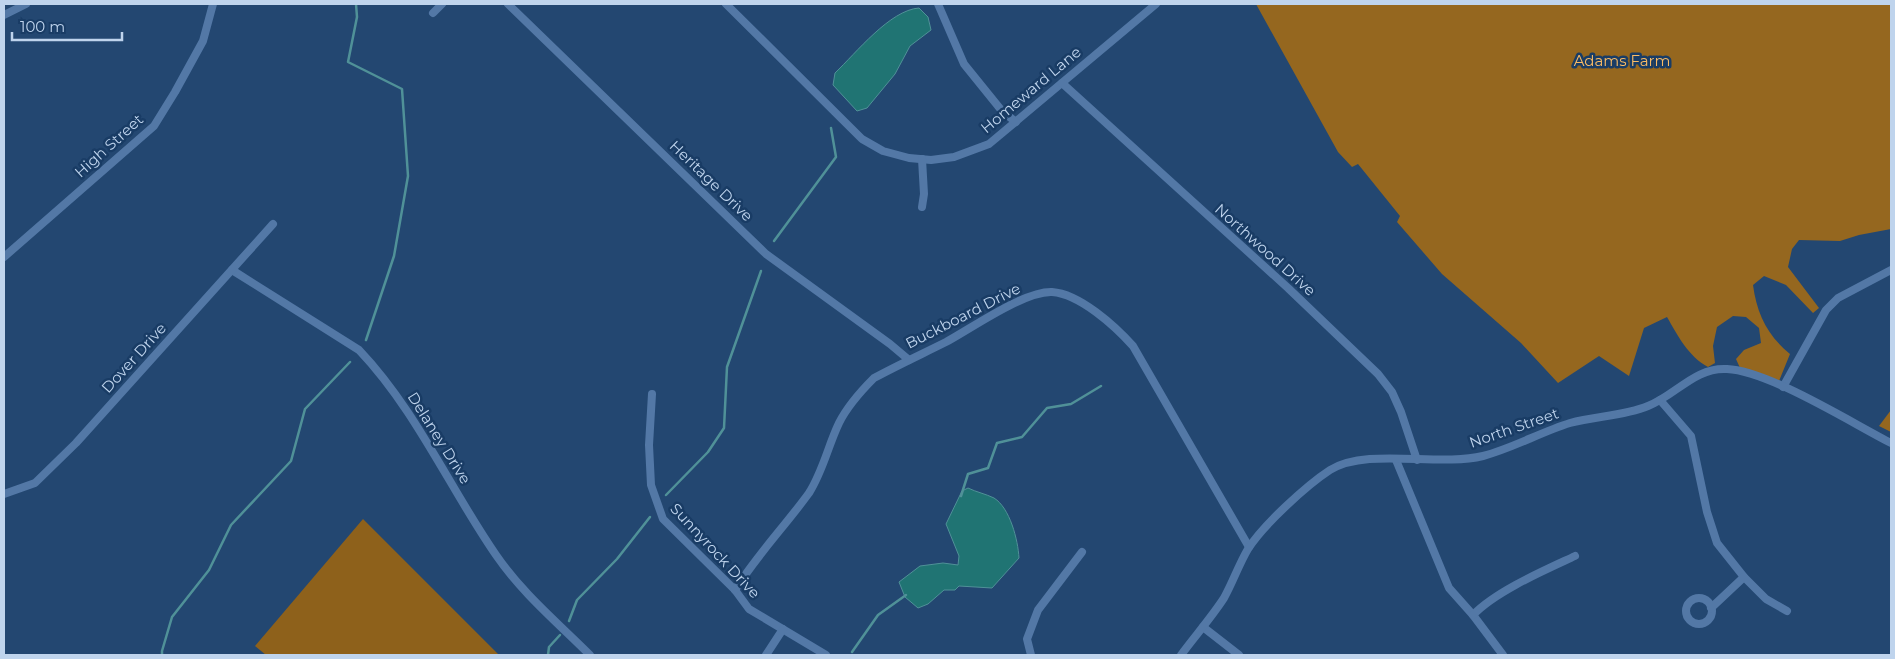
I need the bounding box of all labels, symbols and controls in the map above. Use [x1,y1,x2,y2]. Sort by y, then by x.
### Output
scale bar [12,10,122,42]
text: 100 m [20,17,65,36]
street label: Homeward Lane [977,42,1085,137]
park label: Adams Farm [1574,51,1670,70]
street label: High Street [70,110,147,181]
street label: Heritage Drive [666,136,757,225]
street label: Northwood Drive [1211,199,1320,300]
street label: Buckboard Drive [902,278,1023,353]
street label: Dover Drive [97,319,170,397]
street label: Delaney Drive [404,388,475,487]
street label: North Street [1467,403,1561,452]
street label: Sunnyrock Drive [666,499,764,602]

